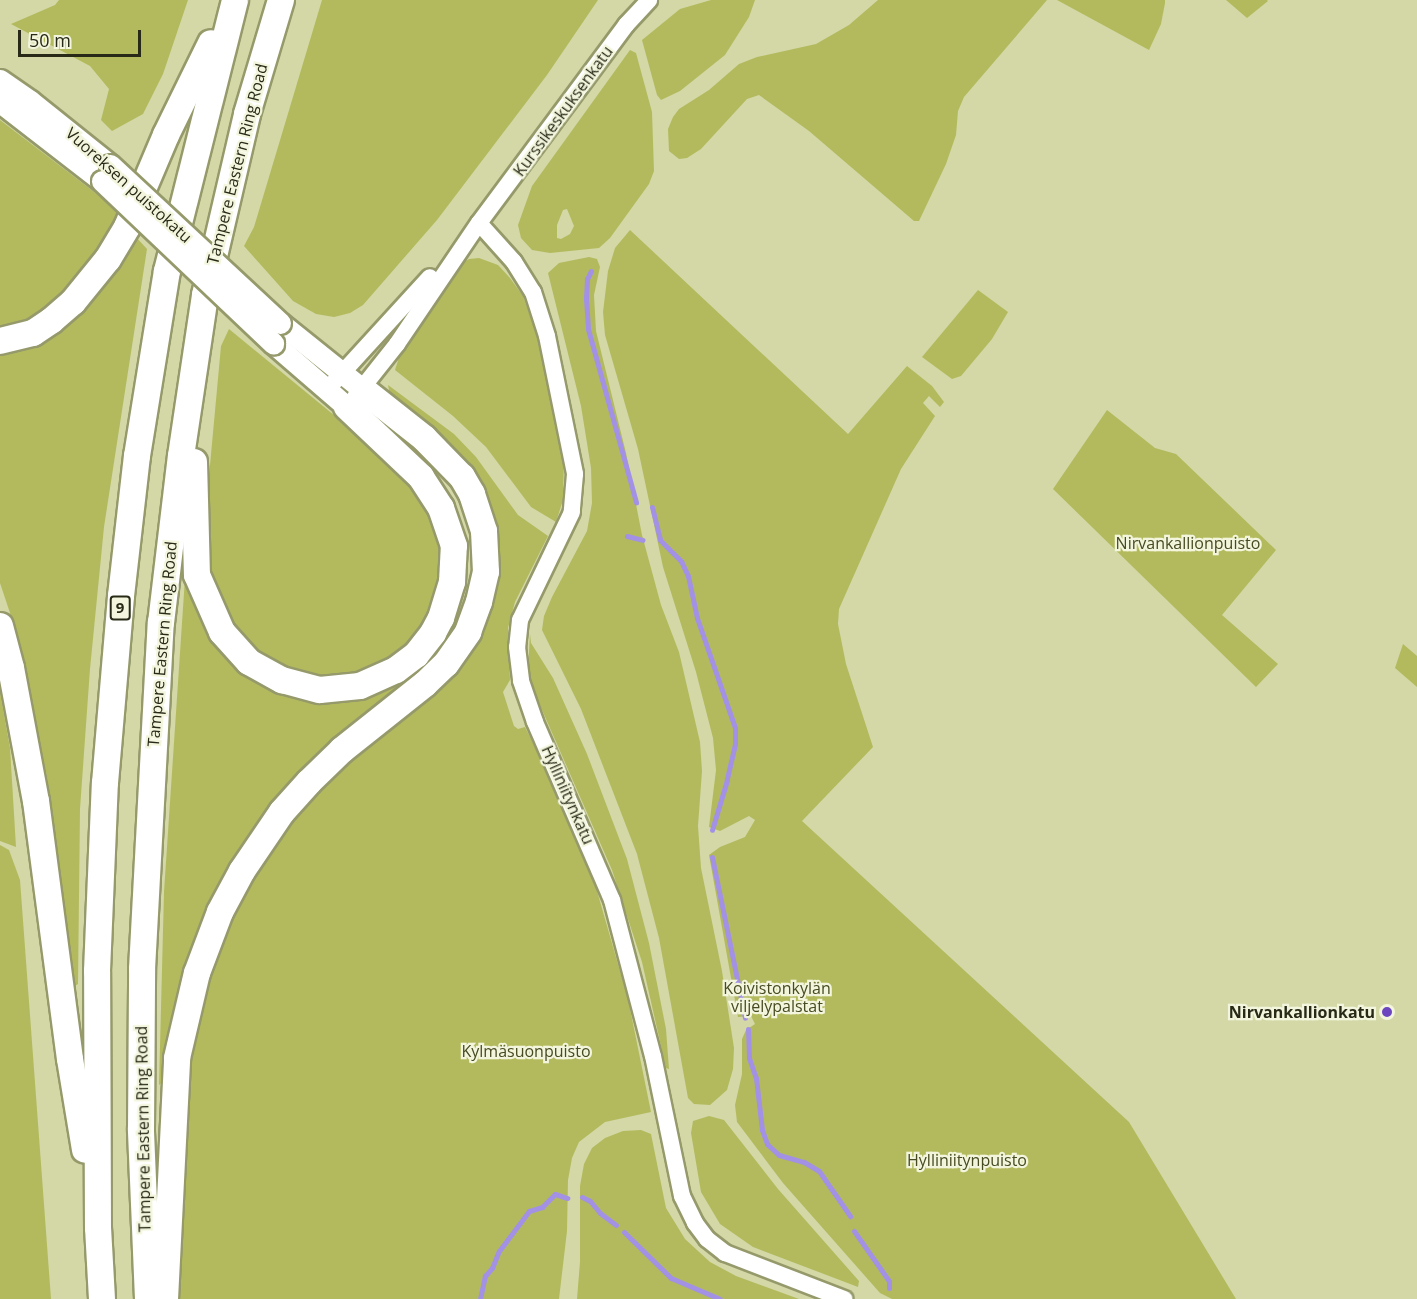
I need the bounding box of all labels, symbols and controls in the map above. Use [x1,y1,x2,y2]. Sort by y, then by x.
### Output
scale bar [21,18,144,56]
text: 50 m [29,28,71,52]
street label: Kurssikeskuksenkatu [509,42,617,180]
street label: Tampere Eastern Ring Road [203,62,271,266]
street label: Vuoreksen puistokatu [62,123,196,247]
park label: Nirvankallionpuisto [1116,533,1260,553]
street label: Tampere Eastern Ring Road [143,540,181,748]
road number: 9 [110,596,130,620]
street label: Hylliniitynkatu [538,743,598,847]
park label: Koivistonkylän viljelypalstat [723,978,831,1016]
place label: Nirvankallionkatu [1229,1002,1375,1022]
marker: Nirvankallionkatu [1380,1005,1394,1019]
street label: Tampere Eastern Ring Road [132,1026,154,1232]
park label: Kylmäsuonpuisto [461,1041,591,1061]
park label: Hylliniitynpuisto [907,1150,1027,1170]

